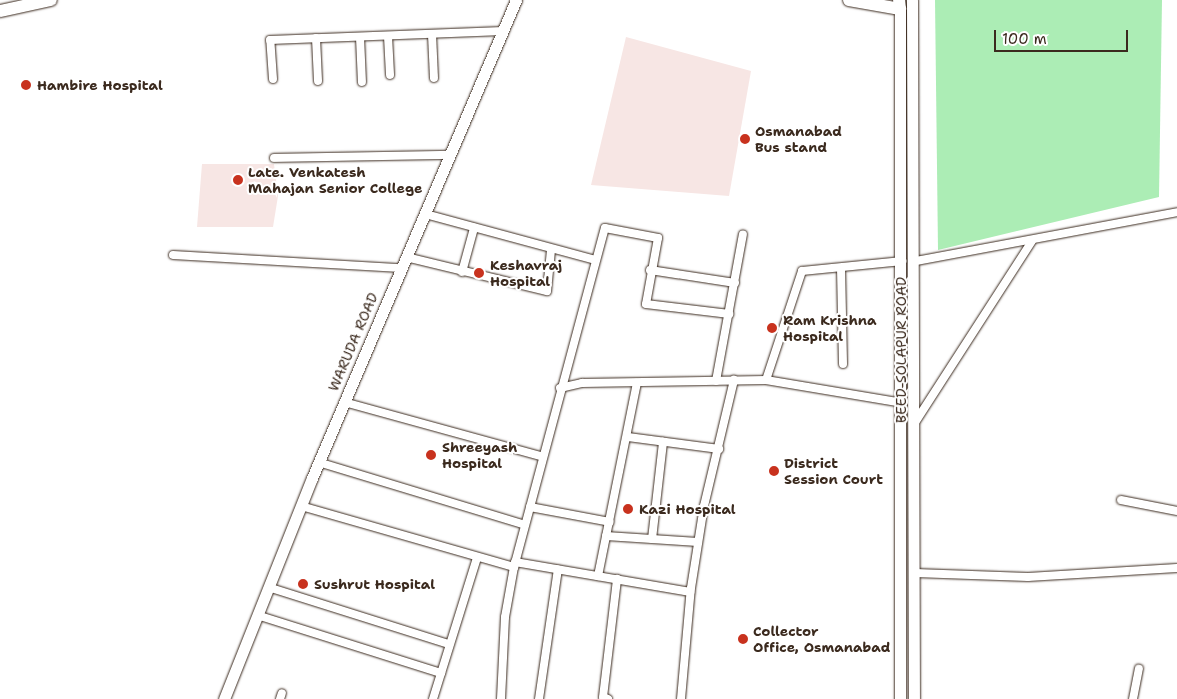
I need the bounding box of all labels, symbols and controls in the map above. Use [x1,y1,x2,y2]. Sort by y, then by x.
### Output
scale bar [997,20,1131,52]
text: 100 m [1002,29,1047,49]
place label: Hambire Hospital [37,77,163,93]
marker: Hambire Hospital [19,78,33,92]
place label: Osmanabad Bus stand [755,123,842,156]
marker: Osmanabad Bus stand [739,133,751,145]
place label: Late. Venkatesh Mahajan Senior College [248,164,422,196]
marker: Late. Venkatesh Mahajan Senior College [232,174,244,186]
place label: Keshavraj Hospital [490,257,562,290]
marker: Keshavraj Hospital [472,266,486,280]
street label: BEED-SOLAPUR ROAD [893,277,909,423]
street label: WARUDA ROAD [325,290,381,394]
place label: Ram Krishna Hospital [783,312,877,344]
marker: Ram Krishna Hospital [765,321,779,335]
place label: Shreeyash Hospital [442,439,517,472]
marker: Shreeyash Hospital [424,448,438,462]
place label: District Session Court [784,455,883,488]
marker: District Session Court [768,465,780,477]
place label: Kazi Hospital [639,501,736,517]
marker: Kazi Hospital [621,502,635,516]
place label: Sushrut Hospital [314,576,435,592]
marker: Sushrut Hospital [296,577,310,591]
place label: Collector Office, Osmanabad [753,623,891,656]
marker: Collector Office, Osmanabad [737,633,749,645]

